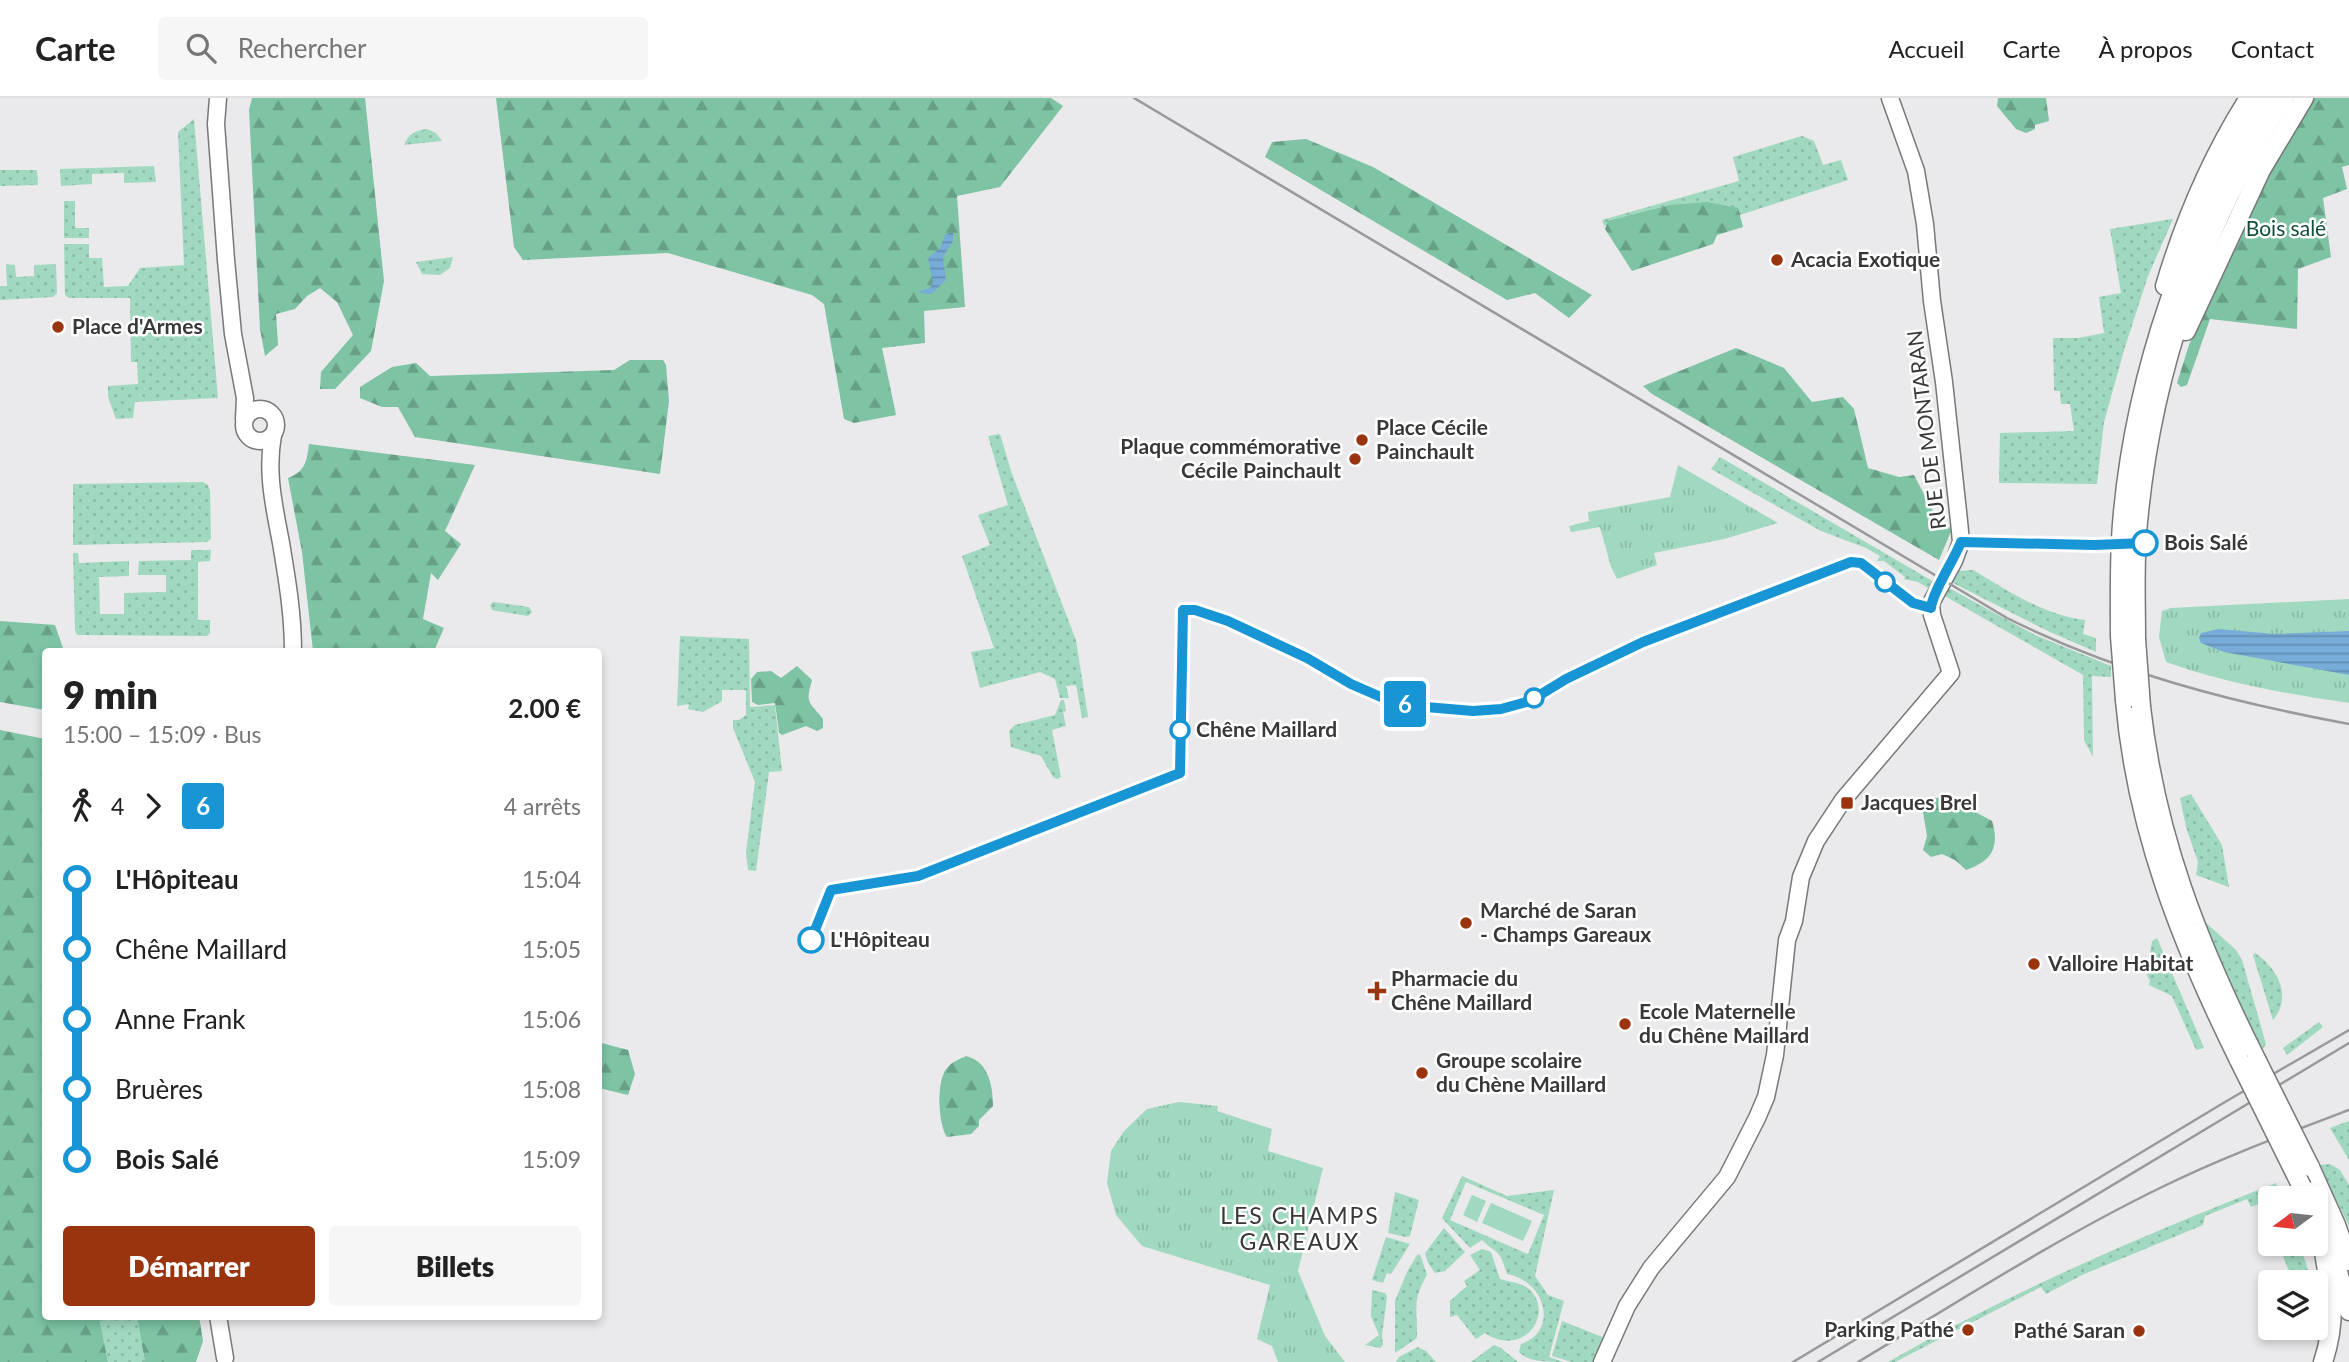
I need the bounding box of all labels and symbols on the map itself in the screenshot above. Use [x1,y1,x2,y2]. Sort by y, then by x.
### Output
park label: Bois salé [2246,215,2326,240]
place label: Acacia Exotique [1790,246,1940,271]
marker: Acacia Exotique [1769,252,1785,268]
place label: Place d'Armes [72,313,203,338]
marker: Place d'Armes [50,319,66,335]
street label: RUE DE MONTARAN [1901,329,1950,531]
place label: Place Cécile Painchault [1376,414,1488,463]
marker: Place Cécile Painchault [1354,432,1370,448]
place label: Plaque commémorative Cécile Painchault [1120,433,1341,482]
marker: Plaque commémorative Cécile Painchault [1347,451,1363,467]
place label: Bois Salé [2164,529,2248,554]
marker: Bois Salé [2132,530,2158,556]
unlabelled marker [1875,572,1895,592]
line badge: 6 [1382,681,1428,727]
unlabelled marker [1524,688,1544,708]
place label: Chêne Maillard [1196,716,1337,741]
marker: Chêne Maillard [1170,720,1190,740]
place label: Jacques Brel [1861,789,1977,814]
marker: Jacques Brel [1839,795,1855,811]
place label: Marché de Saran - Champs Gareaux [1480,897,1651,946]
marker: Marché de Saran - Champs Gareaux [1458,915,1474,931]
place label: L'Hôpiteau [830,926,930,951]
marker: L'Hôpiteau [798,927,824,953]
place label: Valloire Habitat [2047,950,2193,975]
marker: Valloire Habitat [2026,956,2042,972]
place label: Pharmacie du Chêne Maillard [1391,965,1532,1014]
marker: Pharmacie du Chêne Maillard [1369,983,1385,999]
place label: Ecole Maternelle du Chêne Maillard [1639,998,1809,1047]
marker: Ecole Maternelle du Chêne Maillard [1617,1016,1633,1032]
place label: Groupe scolaire du Chène Maillard [1436,1047,1606,1096]
marker: Groupe scolaire du Chène Maillard [1414,1065,1430,1081]
north arrow [2258,1186,2328,1256]
district label: LES CHAMPS GAREAUX [1220,1201,1380,1255]
place label: Parking Pathé [1824,1316,1954,1341]
place label: Pathé Saran [2014,1317,2125,1342]
marker: Parking Pathé [1960,1322,1976,1338]
marker: Pathé Saran [2131,1323,2147,1339]

